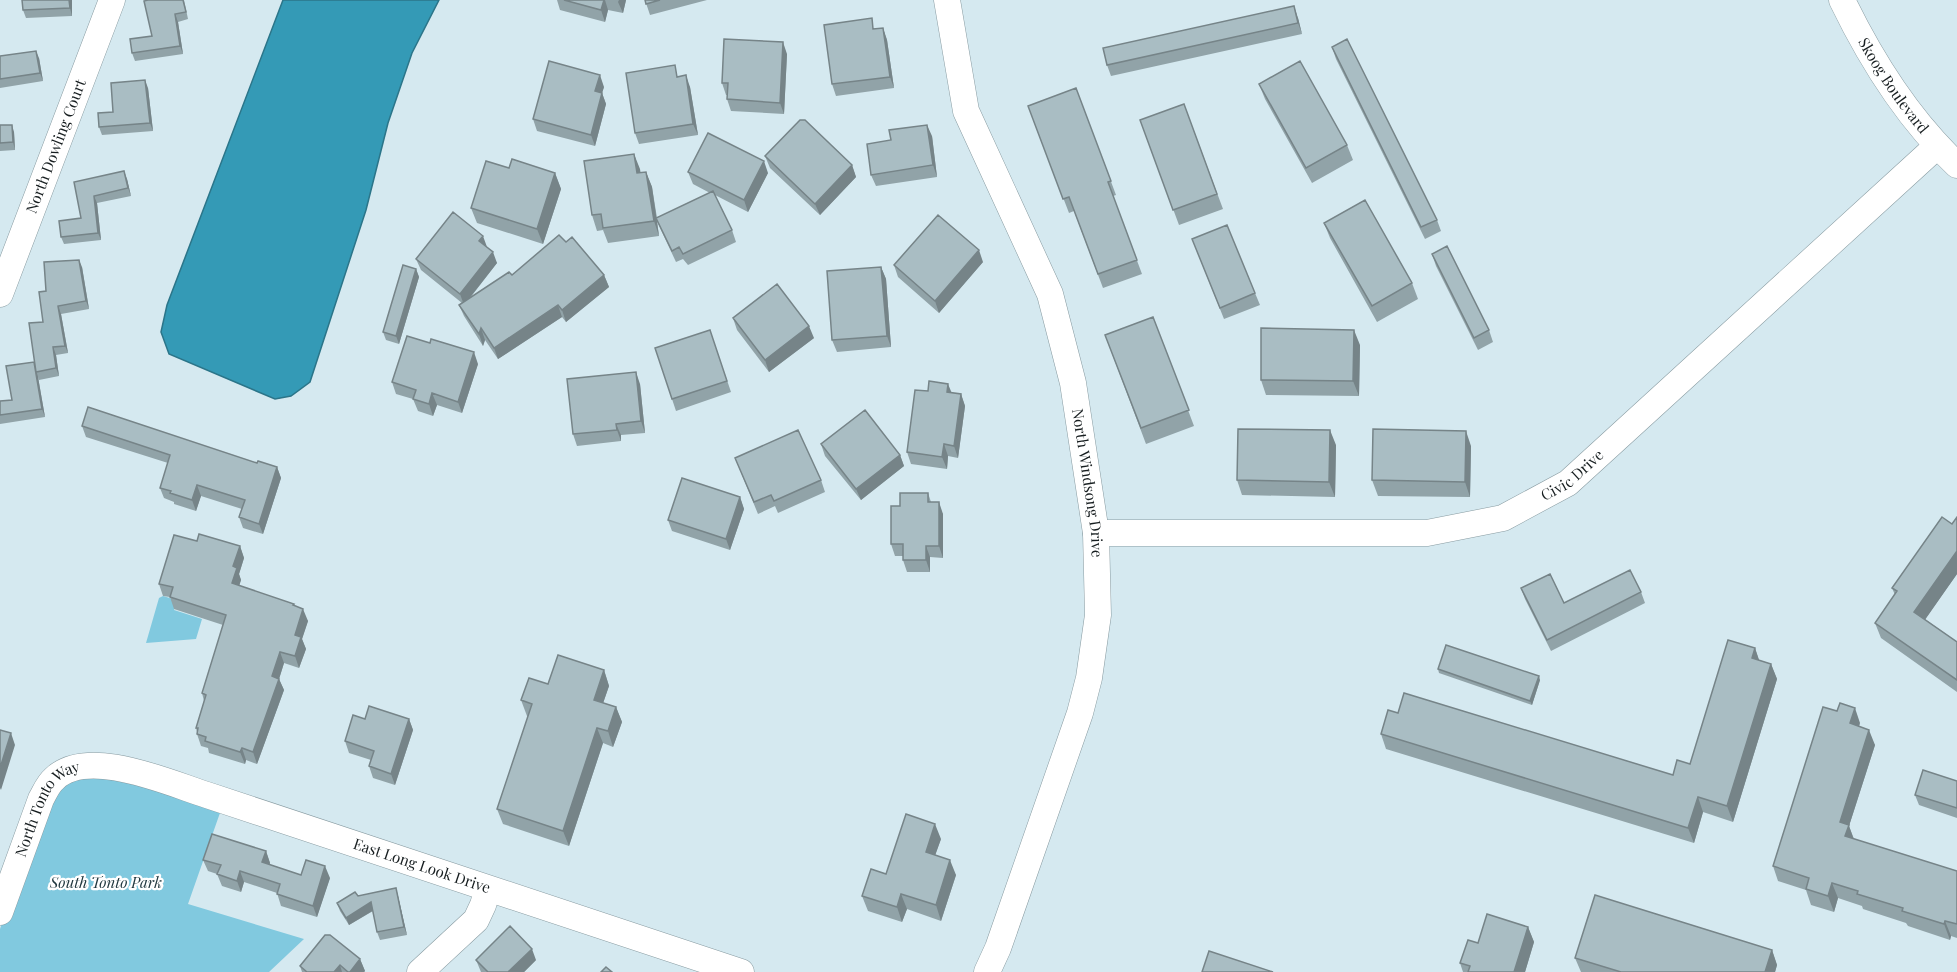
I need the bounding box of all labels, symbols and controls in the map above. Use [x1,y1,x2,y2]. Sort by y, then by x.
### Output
street label: Skoog Boulevard [1854,34,1934,137]
street label: North Dowling Court [21,76,90,216]
street label: North Windsong Drive [1068,407,1108,558]
street label: Civic Drive [1537,445,1607,505]
street label: North Tonto Way [10,756,82,859]
street label: East Long Look Drive [351,833,493,897]
park label: South Tonto Park [49,872,162,892]

